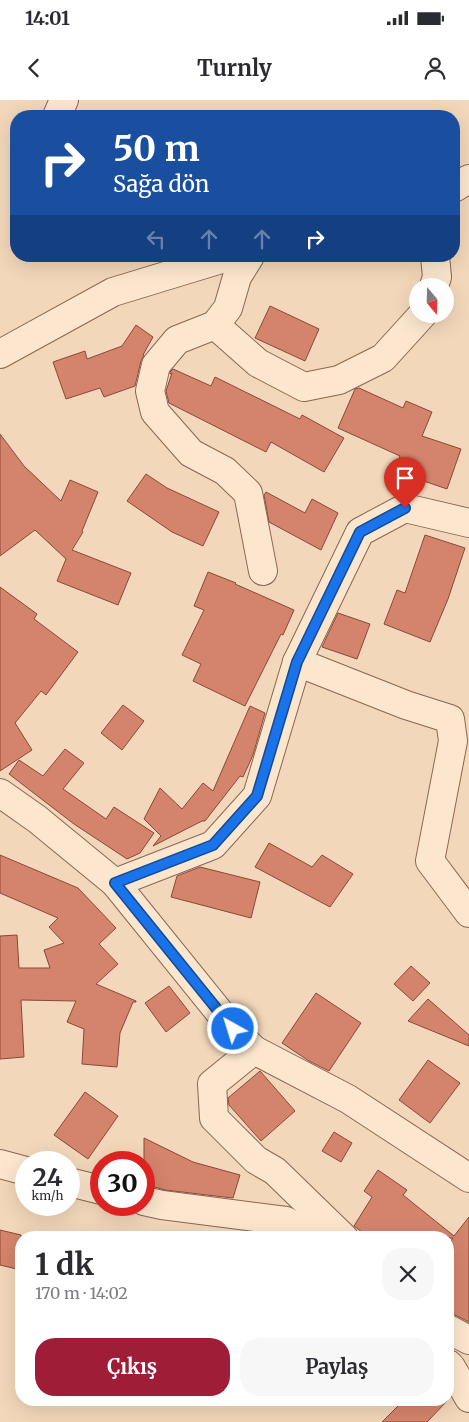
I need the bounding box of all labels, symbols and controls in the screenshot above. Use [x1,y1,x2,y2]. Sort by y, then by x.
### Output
text: 14:01 [25,6,70,30]
icon: back [20,54,48,82]
text: Turnly [197,54,272,82]
icon: person [421,54,449,82]
text: 50 m [113,127,200,171]
icon: right [30,130,95,195]
text: Sağa dön [113,170,209,198]
icon: left [142,225,170,253]
icon: ahead [195,225,223,253]
icon: ahead [248,225,276,253]
icon: right [301,225,329,253]
north arrow [409,278,454,322]
map controls [409,278,454,323]
pin [384,457,426,508]
icon: arrive [391,464,419,492]
position arrow [206,1002,258,1054]
speed limit sign: 30 [90,1151,155,1216]
text: 24 [32,1161,63,1193]
text: km/h [32,1188,63,1203]
text: 1 dk [35,1245,94,1283]
button: close [382,1248,434,1300]
text: 170 m · 14:02 [35,1283,128,1303]
button: Çıkış [35,1338,230,1396]
button: Paylaş [240,1338,434,1396]

